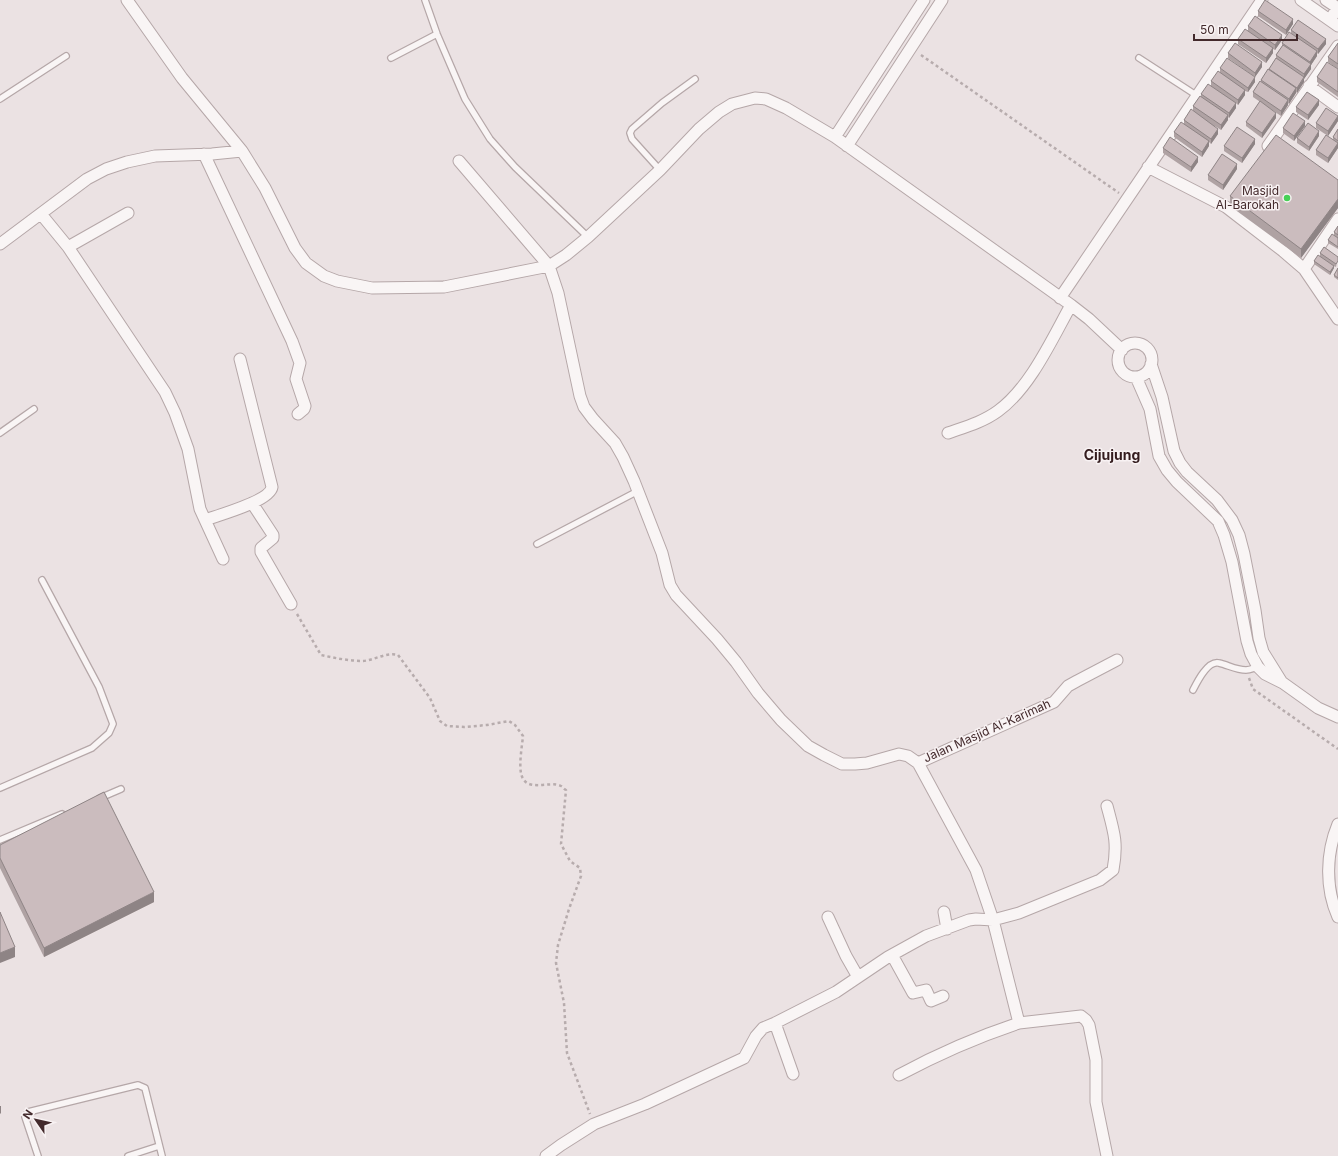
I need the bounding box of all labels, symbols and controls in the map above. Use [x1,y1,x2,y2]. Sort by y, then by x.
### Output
scale bar [1194,16,1297,42]
text: 50 m [1200,22,1229,37]
place label: Masjid Al-Barokah [1216,183,1279,212]
marker: Masjid Al-Barokah [1282,193,1292,203]
district label: Cijujung [1084,446,1140,463]
street label: Jalan Masjid Al-Karimah [921,696,1053,765]
north arrow [16,1100,56,1140]
text: N [20,1107,36,1122]

